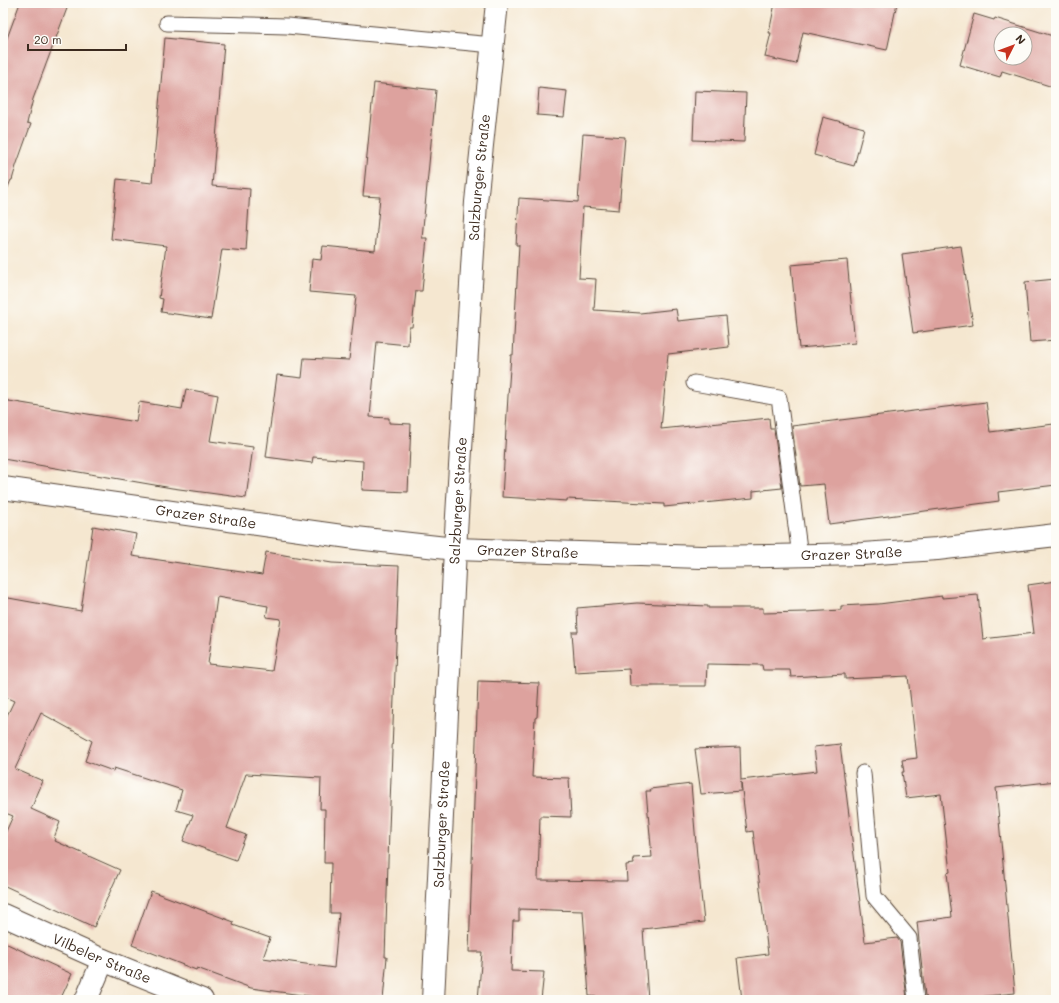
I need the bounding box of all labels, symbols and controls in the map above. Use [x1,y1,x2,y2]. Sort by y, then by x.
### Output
scale bar [28,26,126,52]
north arrow [993,26,1033,66]
text: 20 m [34,31,62,47]
text: N [1012,31,1029,47]
street label: Salzburger Straße [464,113,494,241]
street label: Salzburger Straße [444,437,471,565]
street label: Grazer Straße [154,500,258,533]
street label: Grazer Straße [477,540,579,562]
street label: Grazer Straße [801,541,903,564]
street label: Salzburger Straße [428,760,454,888]
street label: Vilbeler Straße [50,929,154,987]

